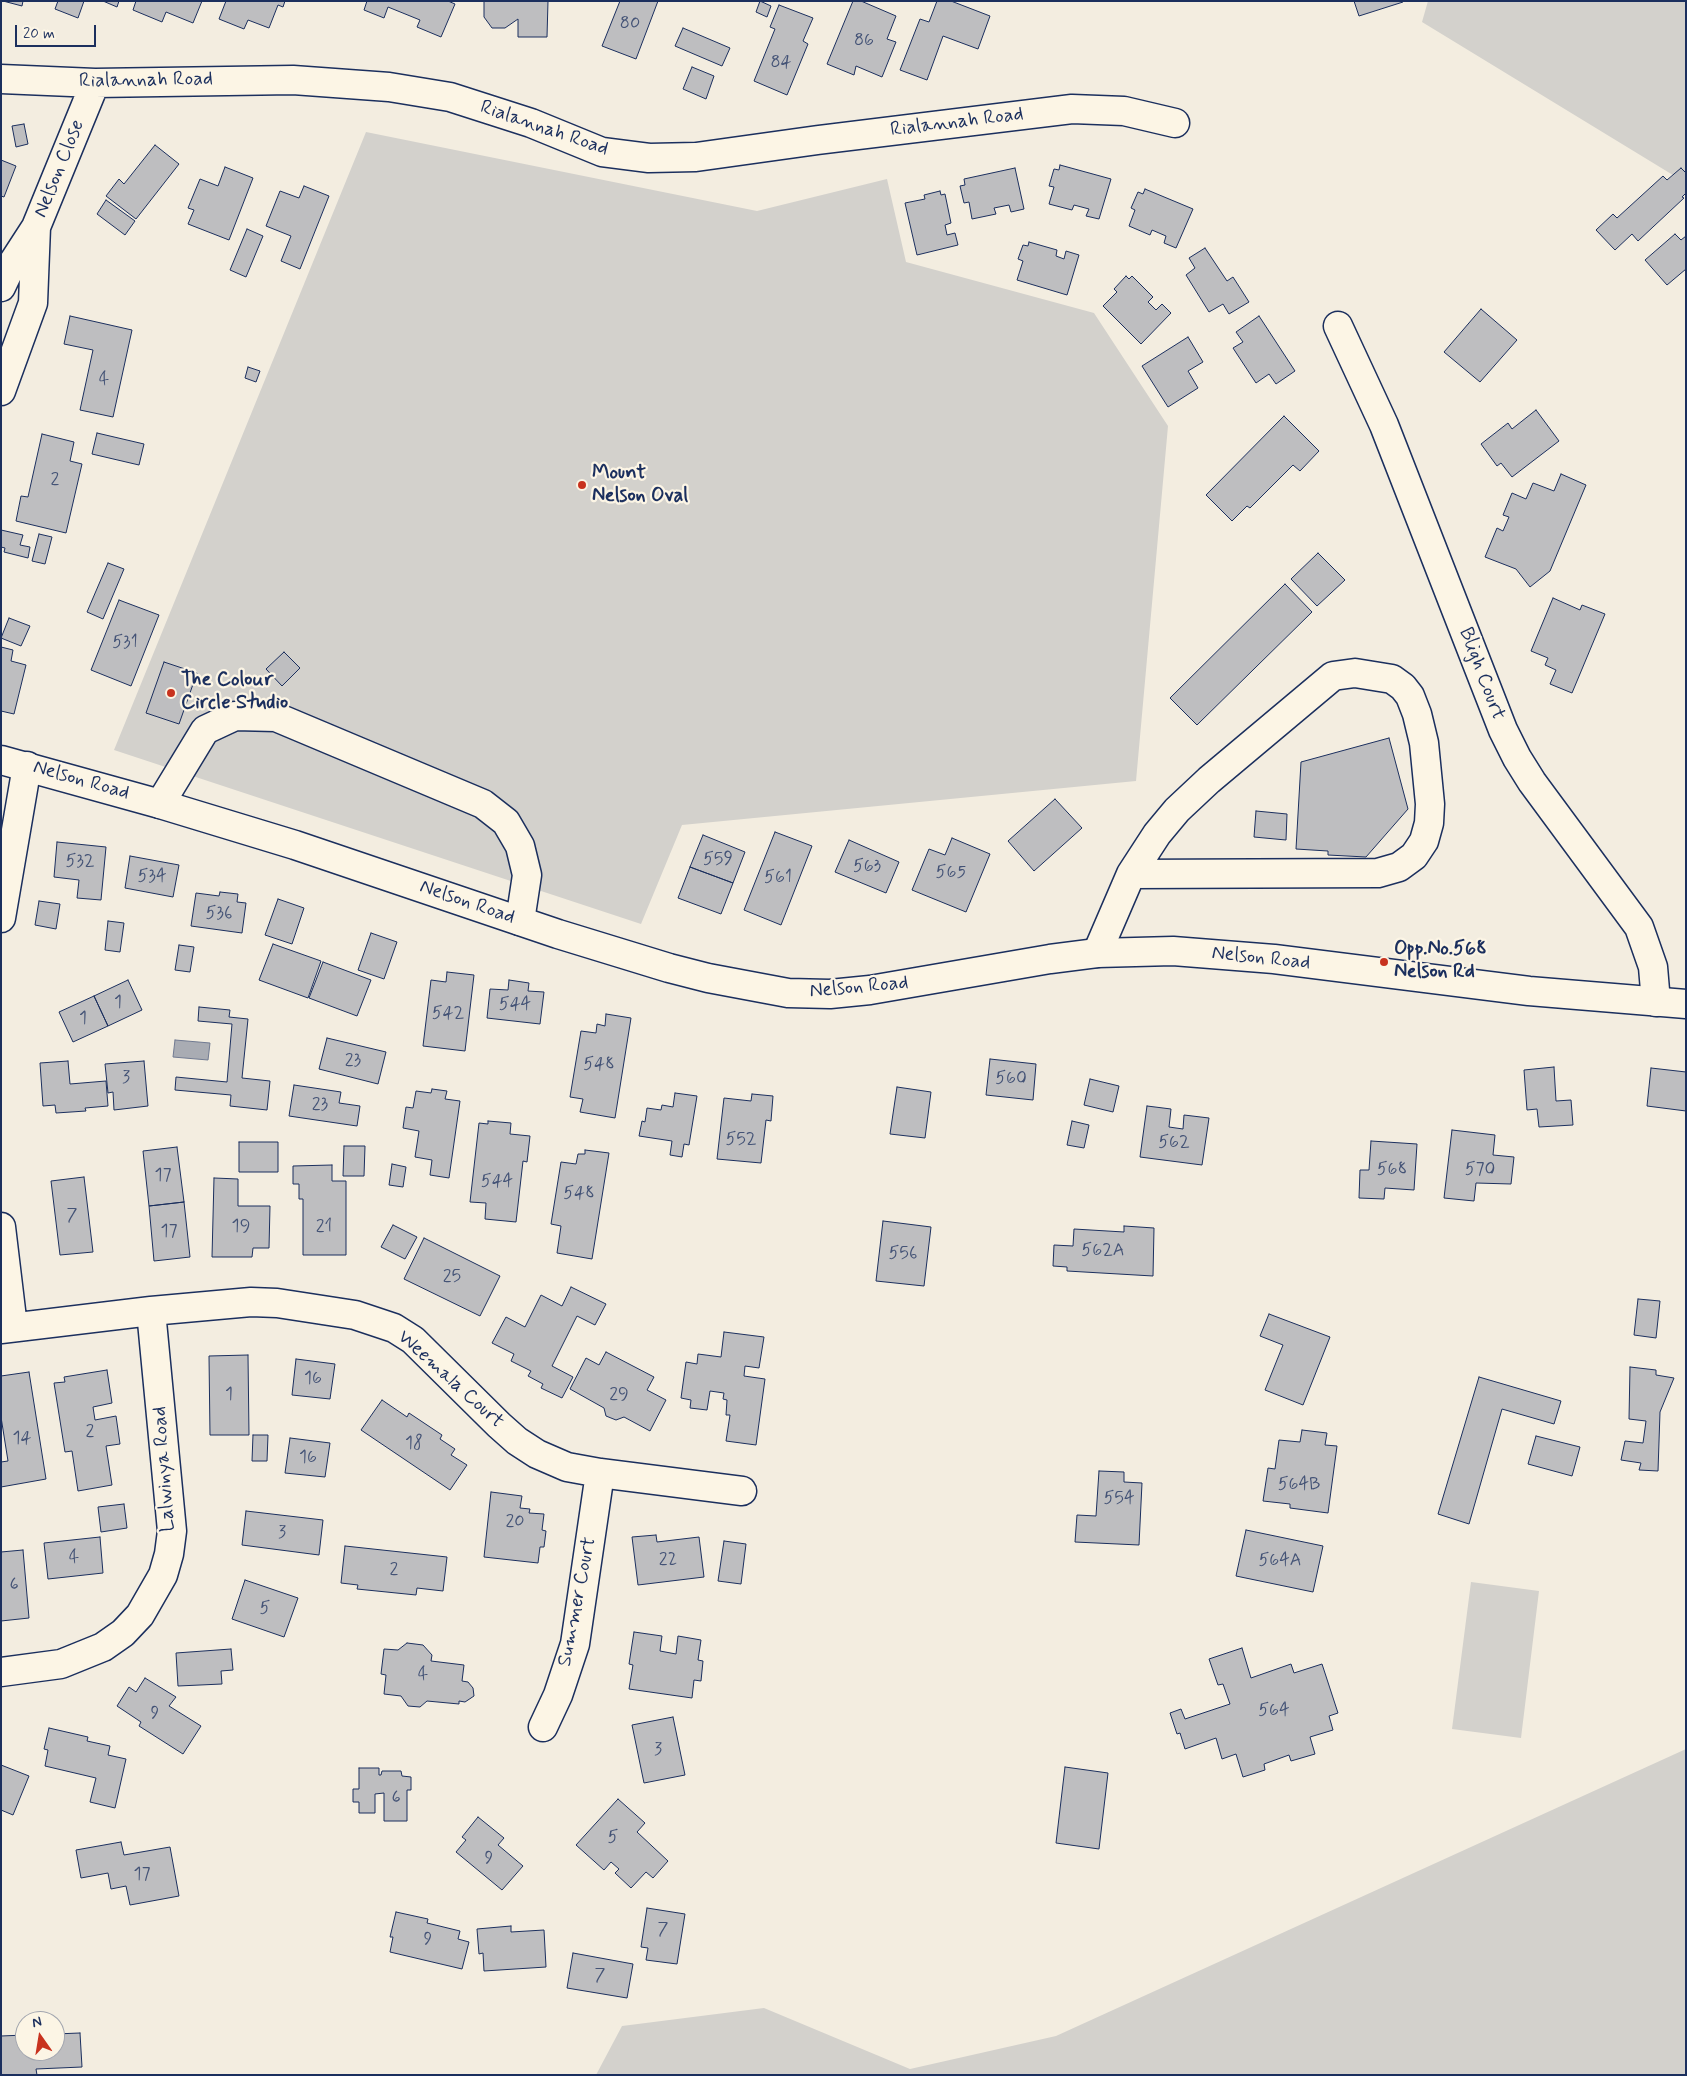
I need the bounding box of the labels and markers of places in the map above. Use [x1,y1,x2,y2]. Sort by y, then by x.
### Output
place label: Mount Nelson Oval [592,462,688,509]
marker: Mount Nelson Oval [576,479,588,491]
place label: The Colour Circle Studio [181,669,288,716]
marker: The Colour Circle Studio [165,687,177,699]
place label: Opp.No.568 Nelson Rd [1394,938,1487,985]
marker: Opp.No.568 Nelson Rd [1378,956,1390,968]

